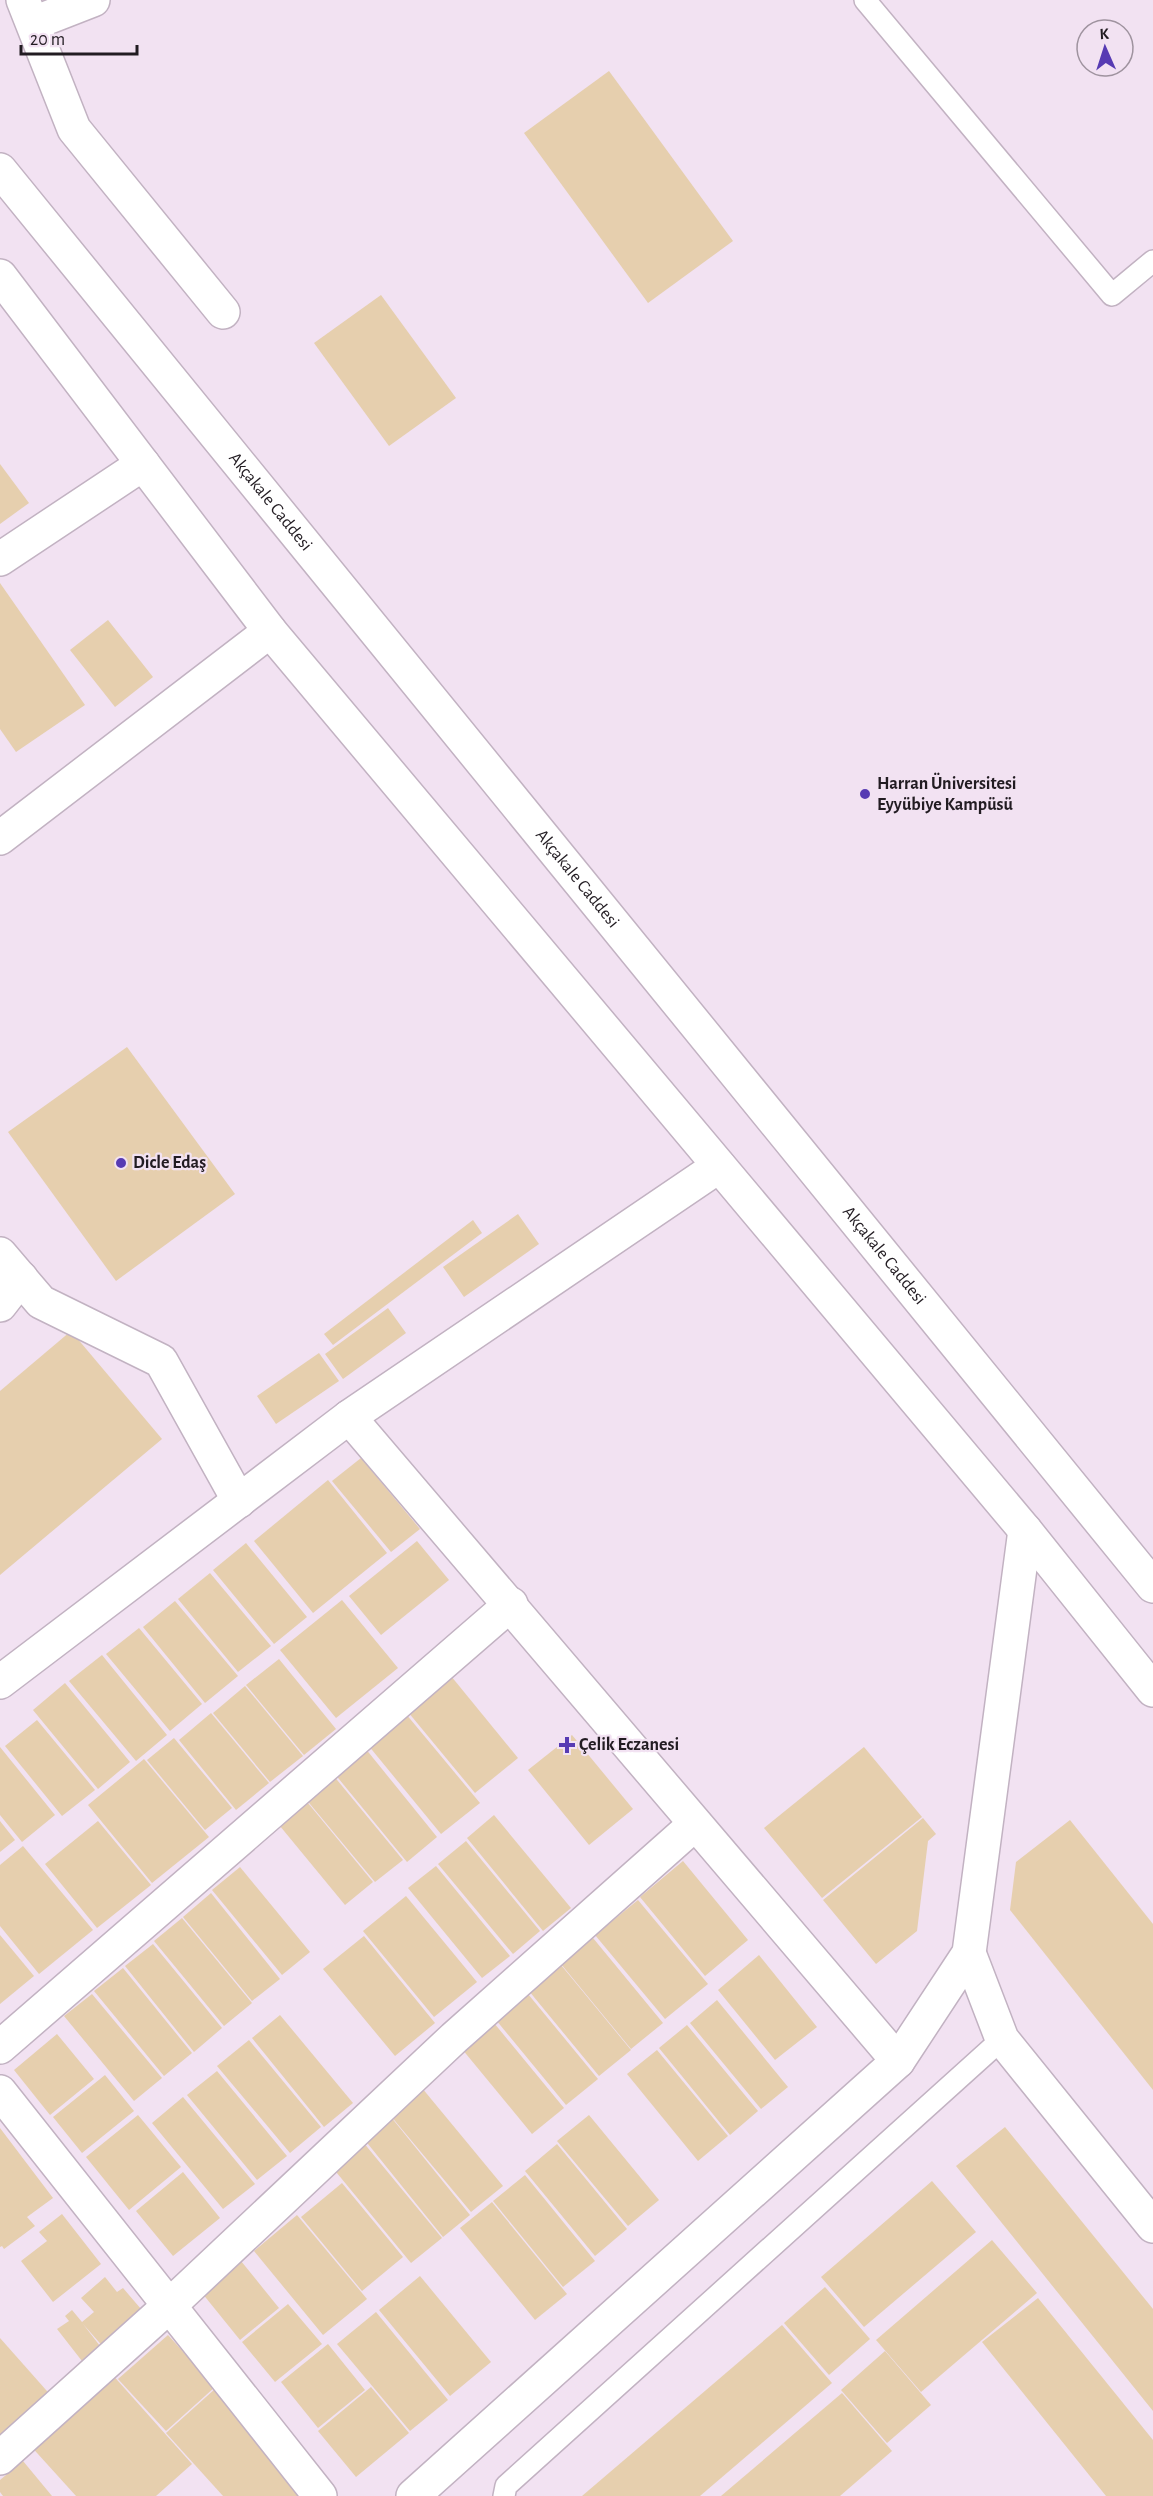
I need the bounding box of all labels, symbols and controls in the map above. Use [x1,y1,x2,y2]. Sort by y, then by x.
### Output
scale bar [21,18,136,56]
north arrow [1075,18,1135,78]
text: K [1099,26,1110,42]
text: 20 m [30,31,65,49]
street label: Akçakale Caddesi [225,449,315,554]
place label: Harran Üniversitesi Eyyübiye Kampüsü [877,772,1017,814]
marker: Harran Üniversitesi Eyyübiye Kampüsü [858,787,872,801]
street label: Akçakale Caddesi [532,826,622,931]
place label: Dicle Edaş [133,1154,206,1172]
marker: Dicle Edaş [114,1156,128,1170]
street label: Akçakale Caddesi [839,1203,929,1308]
place label: Çelik Eczanesi [579,1736,679,1754]
marker: Çelik Eczanesi [560,1738,574,1752]

